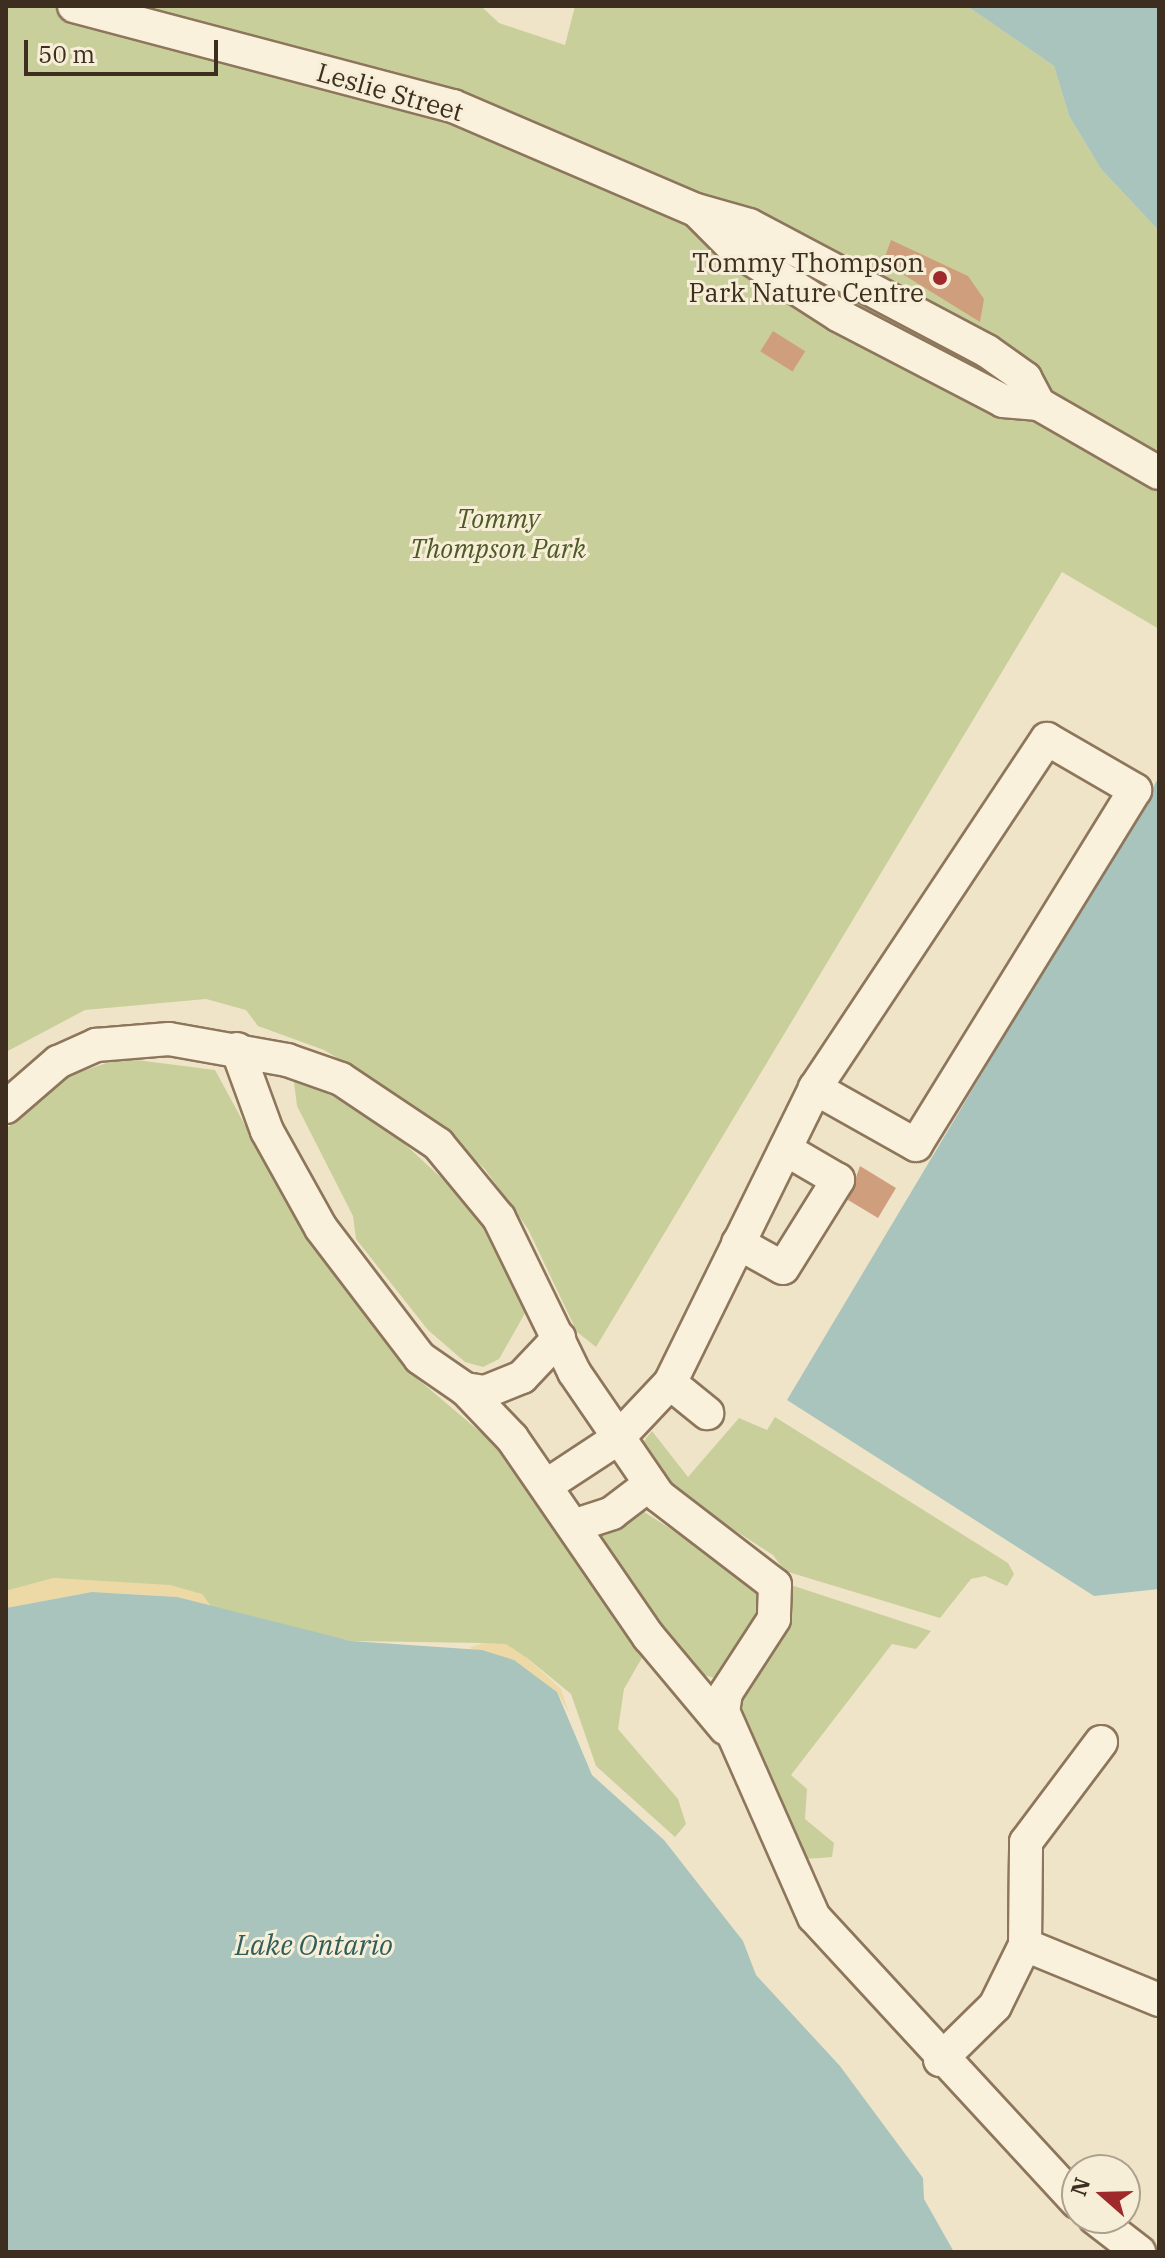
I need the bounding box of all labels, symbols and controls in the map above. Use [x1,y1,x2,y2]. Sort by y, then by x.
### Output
scale bar [28,24,222,74]
text: 50 m [38,38,95,70]
street label: Leslie Street [313,56,467,128]
place label: Tommy Thompson Park Nature Centre [689,247,924,308]
marker: Tommy Thompson Park Nature Centre [931,269,949,287]
park label: Tommy Thompson Park [410,503,586,564]
water label: Lake Ontario [235,1928,393,1962]
north arrow [1061,2154,1141,2234]
text: N [1063,2173,1096,2199]

